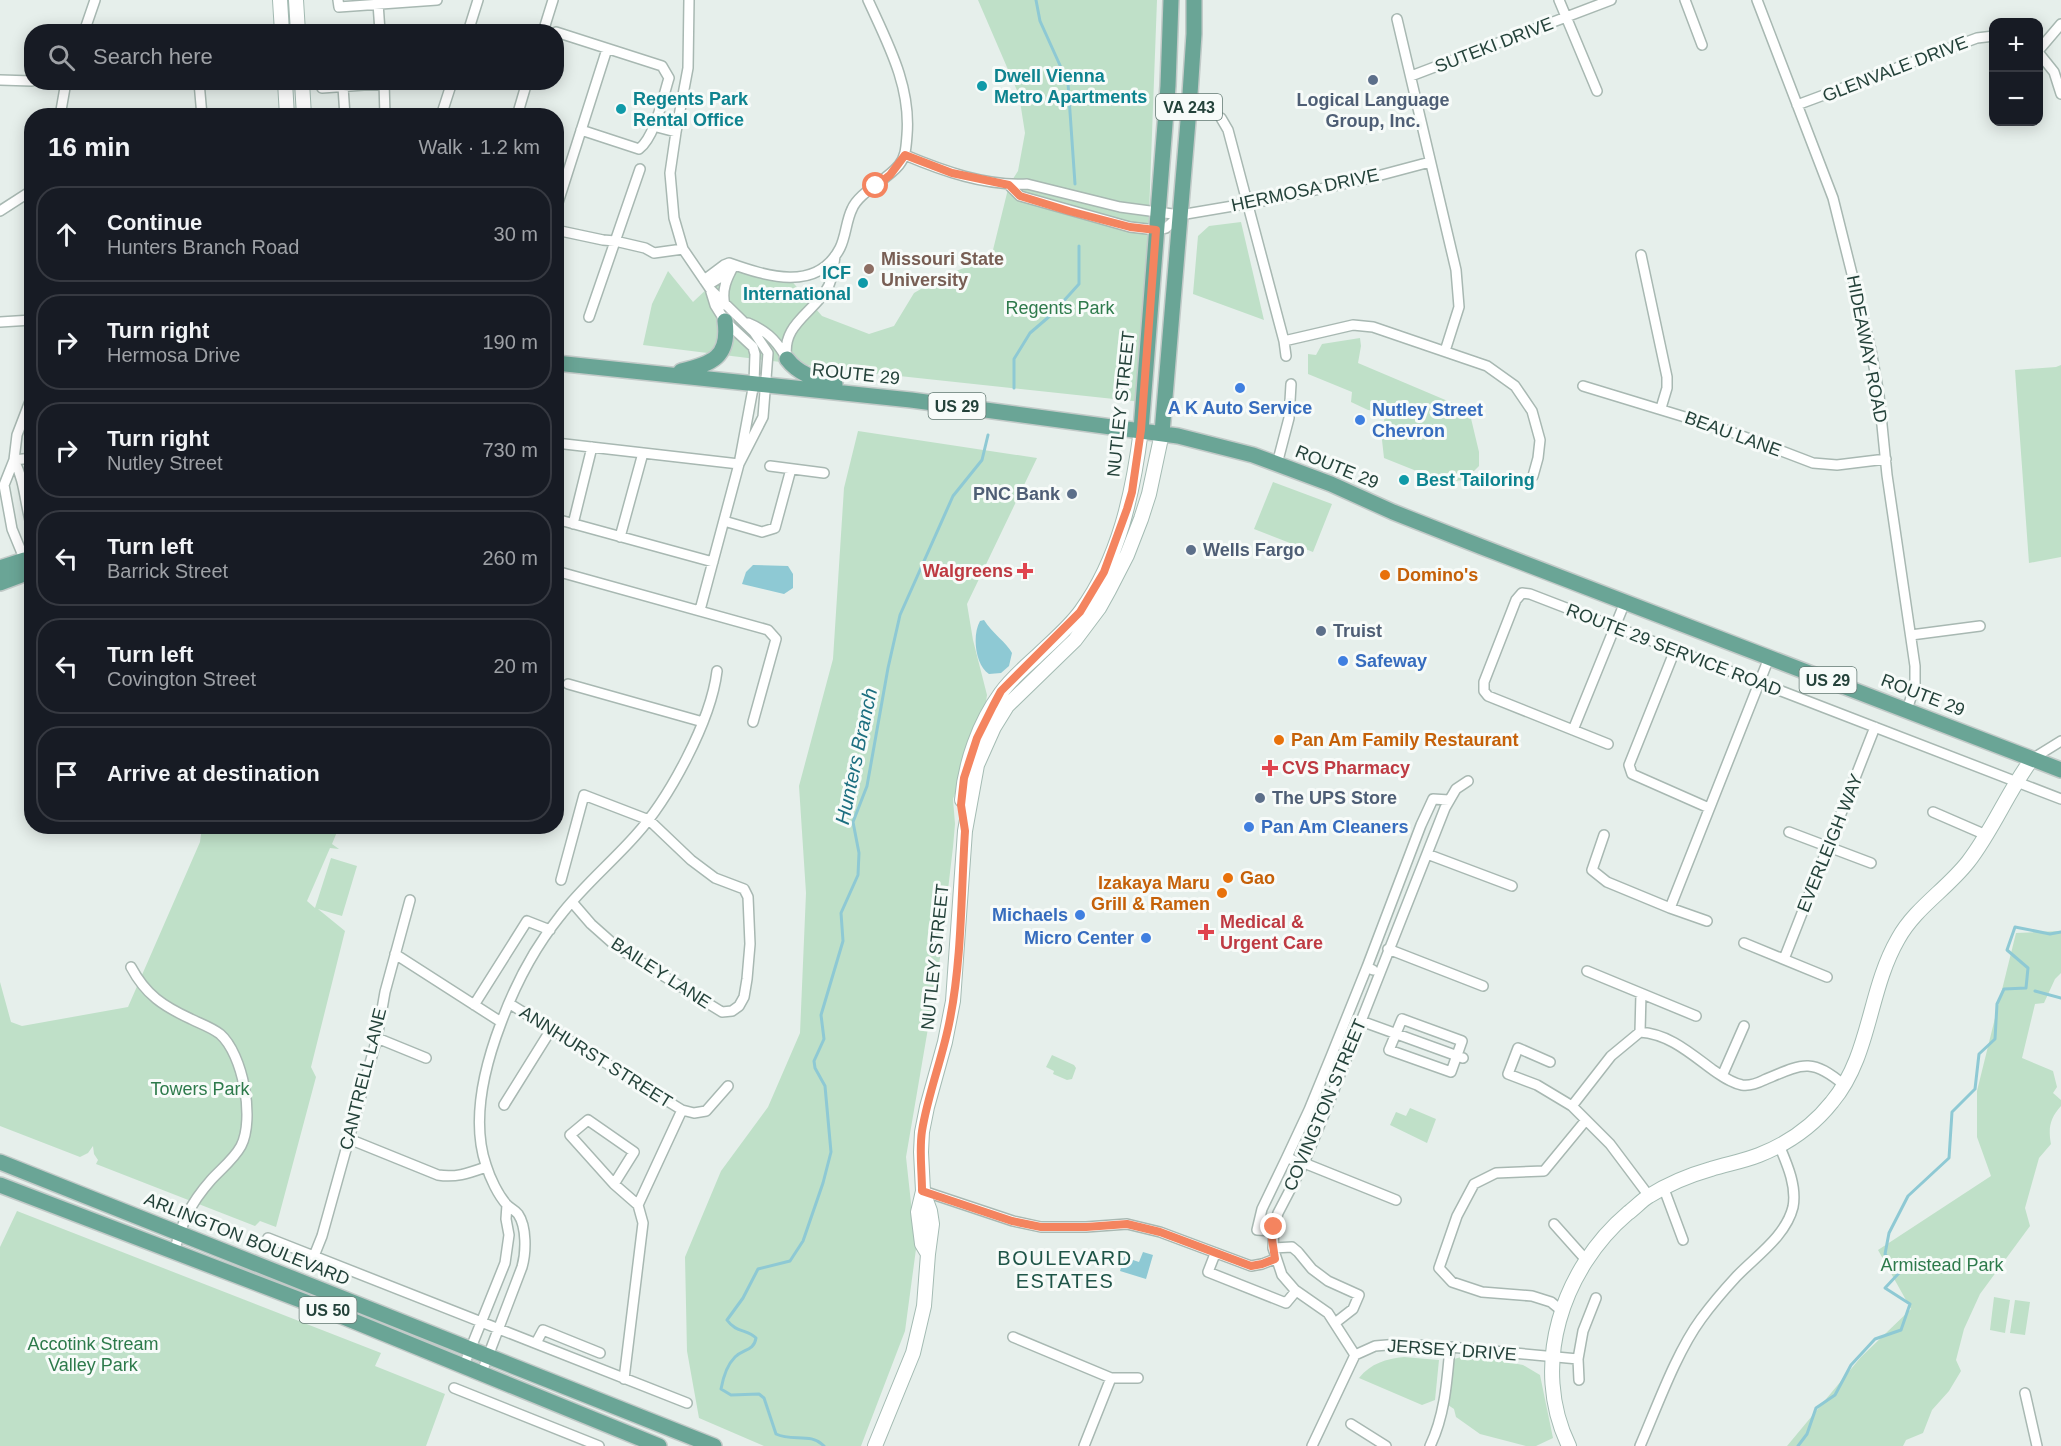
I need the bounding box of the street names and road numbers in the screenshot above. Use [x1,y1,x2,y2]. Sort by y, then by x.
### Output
street label: SUTEKI DRIVE [1432,13,1556,77]
street label: GLENVALE DRIVE [1820,32,1970,106]
road number: VA 243 [1156,94,1222,120]
street label: HERMOSA DRIVE [1230,165,1380,215]
street label: HIDEAWAY ROAD [1843,273,1891,425]
street label: NUTLEY STREET [1103,330,1139,478]
street label: ROUTE 29 [811,359,901,389]
road number: US 29 [928,393,986,419]
street label: BEAU LANE [1682,407,1784,461]
street label: ROUTE 29 [1292,441,1382,493]
street label: ROUTE 29 SERVICE ROAD [1564,600,1784,700]
road number: US 29 [1800,667,1856,693]
street label: ROUTE 29 [1878,670,1968,720]
street label: EVERLEIGH WAY [1793,771,1867,915]
street label: NUTLEY STREET [917,883,953,1031]
street label: BAILEY LANE [607,933,715,1013]
street label: ANNHURST STREET [516,1002,676,1112]
street label: CANTRELL LANE [336,1006,390,1152]
street label: COVINGTON STREET [1280,1016,1370,1194]
street label: ARLINGTON BOULEVARD [142,1189,352,1289]
road number: US 50 [300,1297,356,1323]
street label: JERSEY DRIVE [1387,1335,1517,1365]

